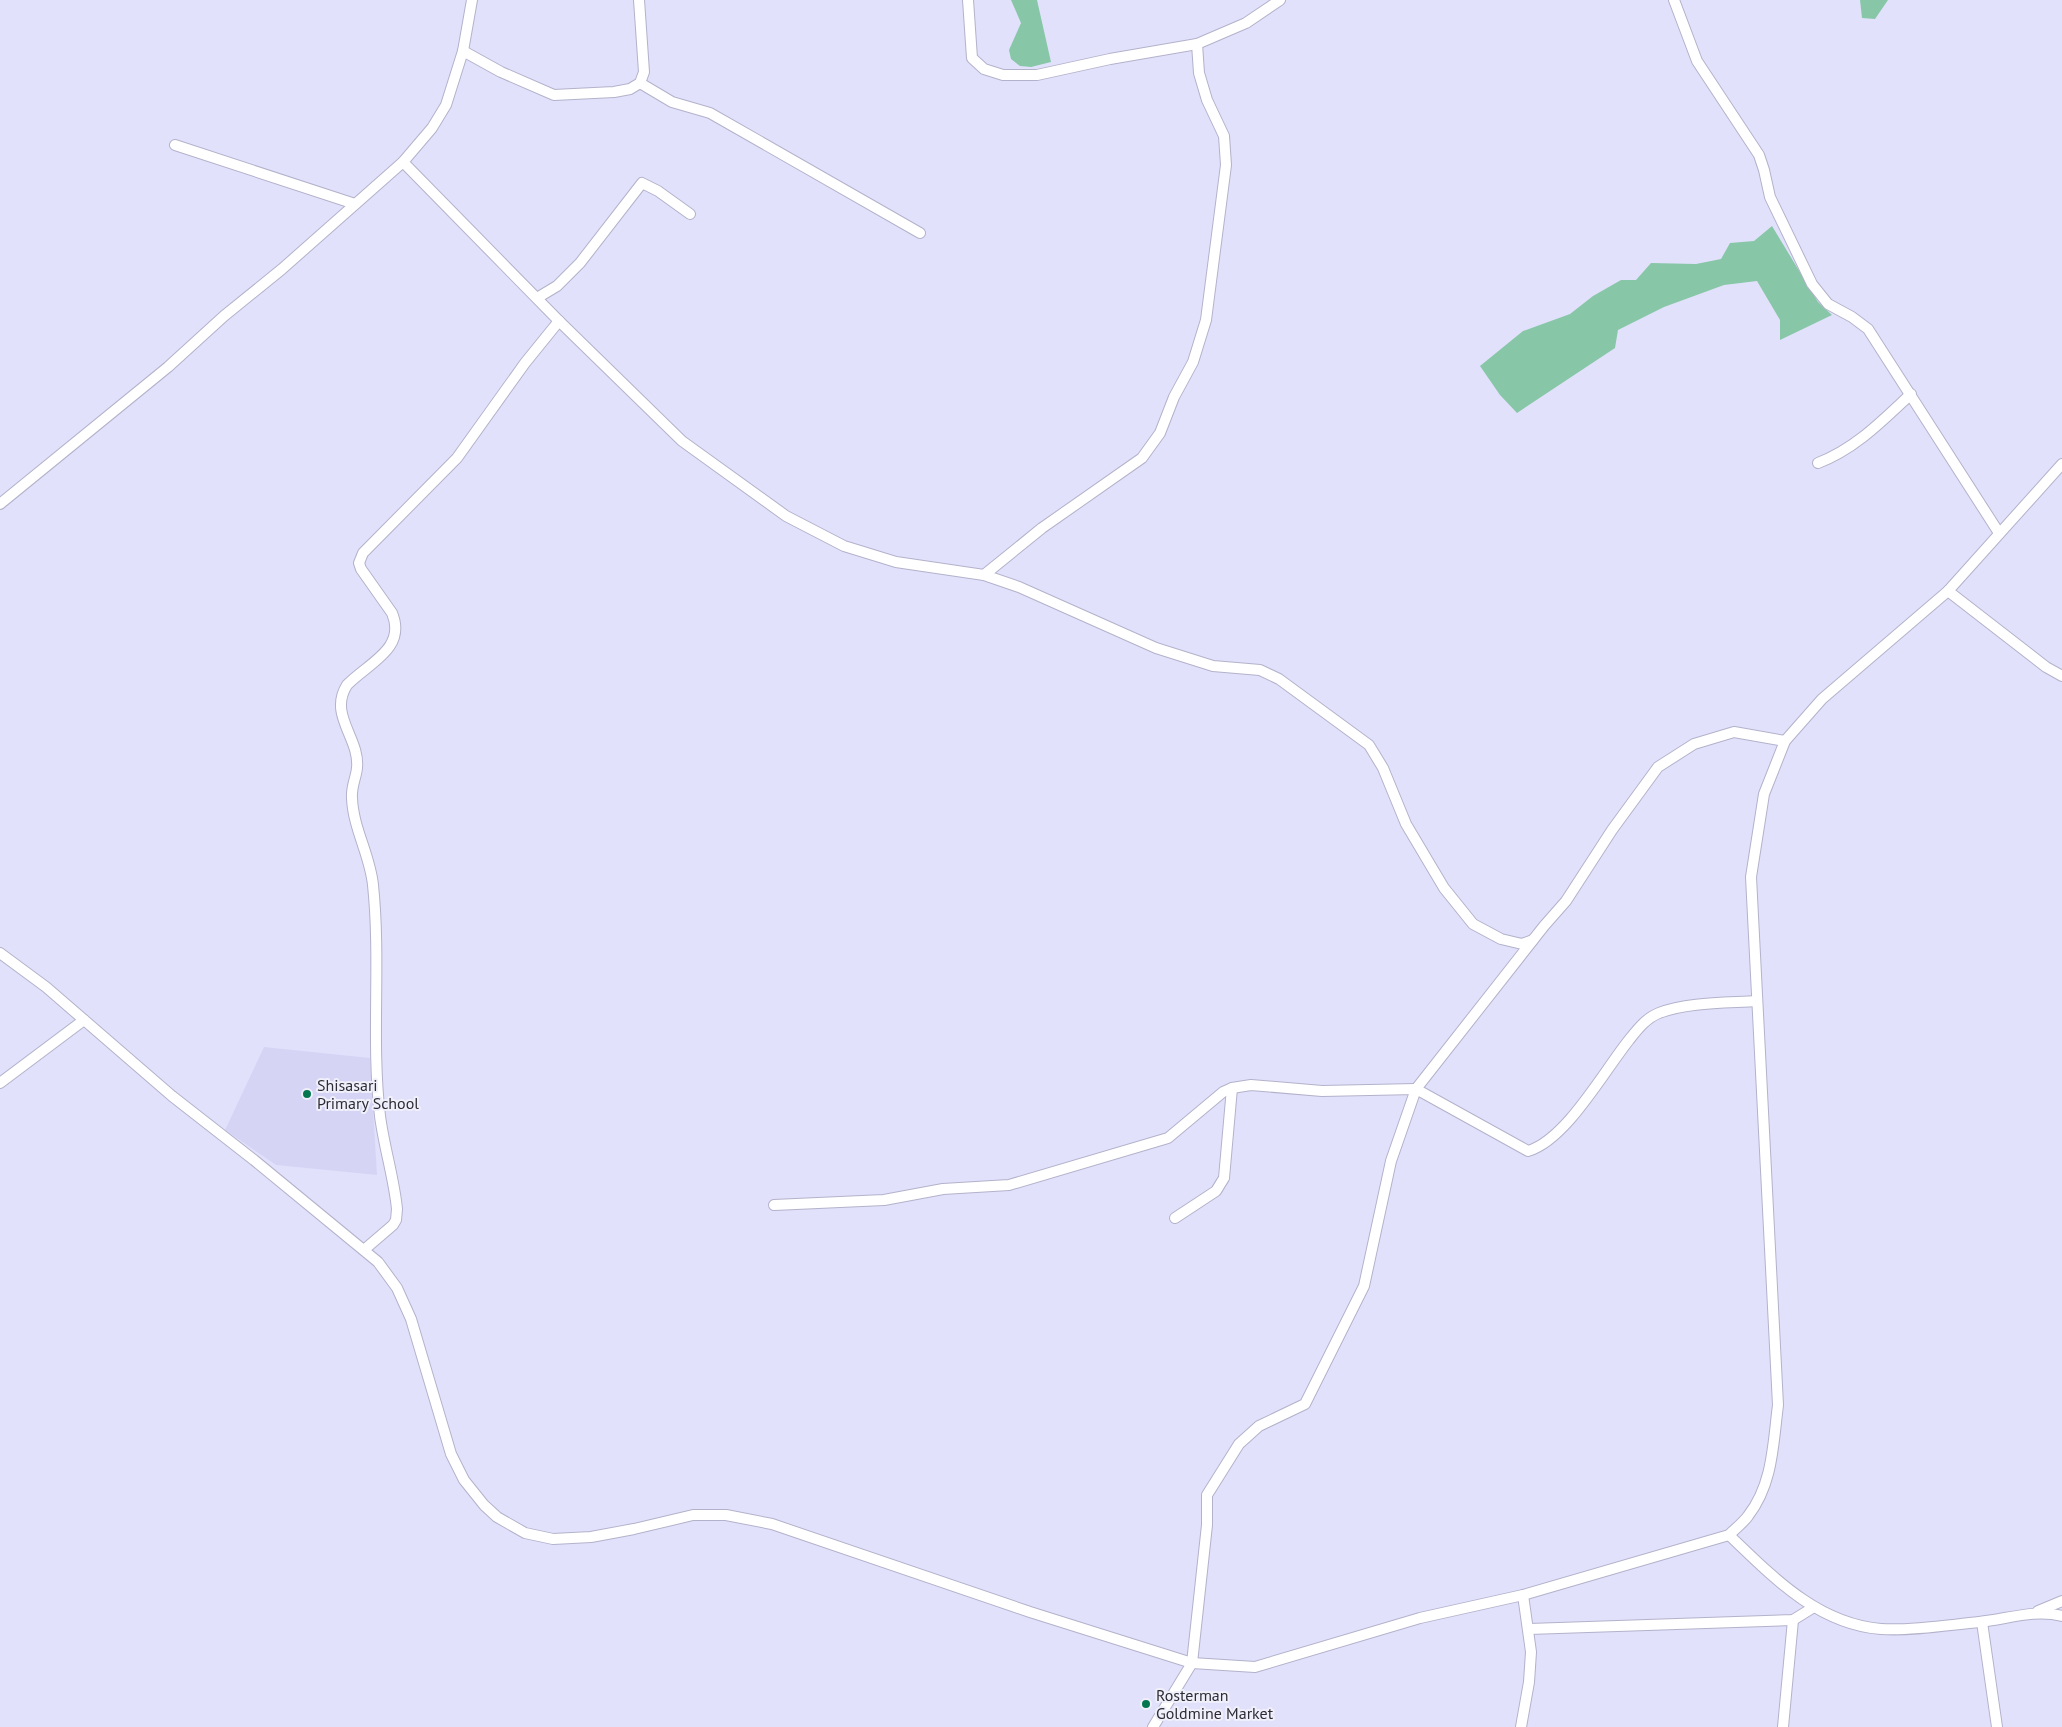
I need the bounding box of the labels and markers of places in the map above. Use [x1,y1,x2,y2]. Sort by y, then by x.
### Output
place label: Shisasari Primary School [317,1075,419,1113]
marker: Shisasari Primary School [301,1088,313,1100]
place label: Rosterman Goldmine Market [1156,1685,1274,1723]
marker: Rosterman Goldmine Market [1140,1698,1152,1710]

